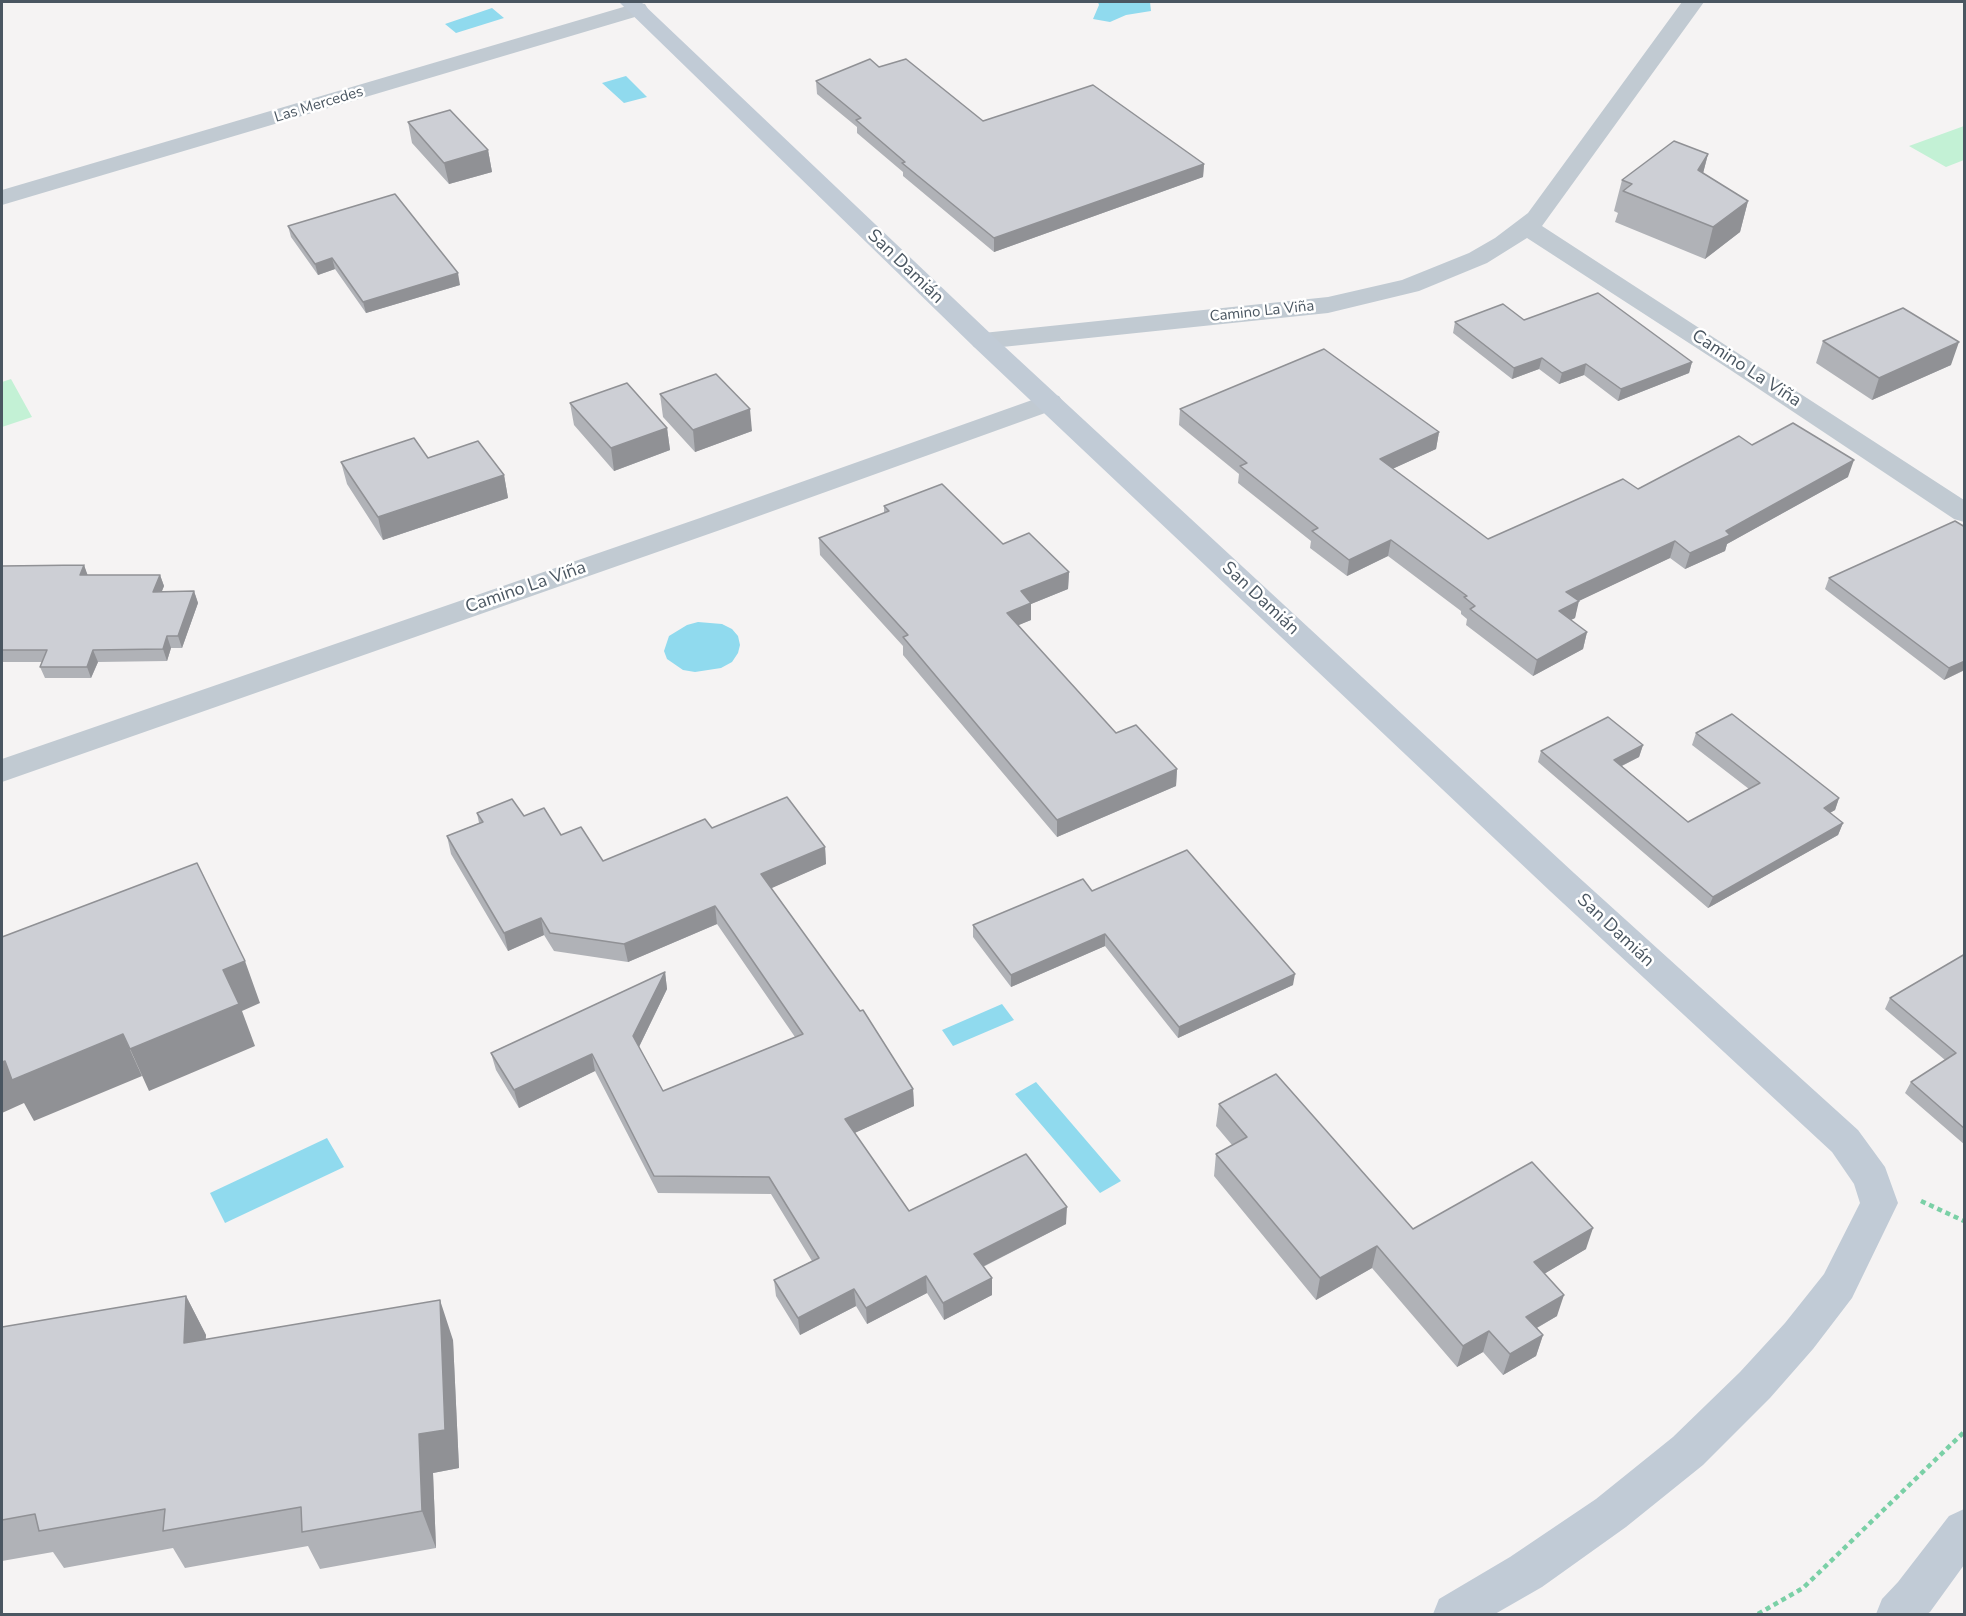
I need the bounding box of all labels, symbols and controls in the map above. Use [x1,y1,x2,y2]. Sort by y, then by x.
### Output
street label: Las Mercedes [272,83,366,127]
street label: San Damián [862,225,948,309]
street label: Camino La Viña [1209,298,1315,326]
street label: Camino La Viña [1687,326,1805,412]
street label: Camino La Viña [463,557,589,619]
street label: San Damián [1217,558,1303,640]
street label: San Damián [1572,890,1658,972]

